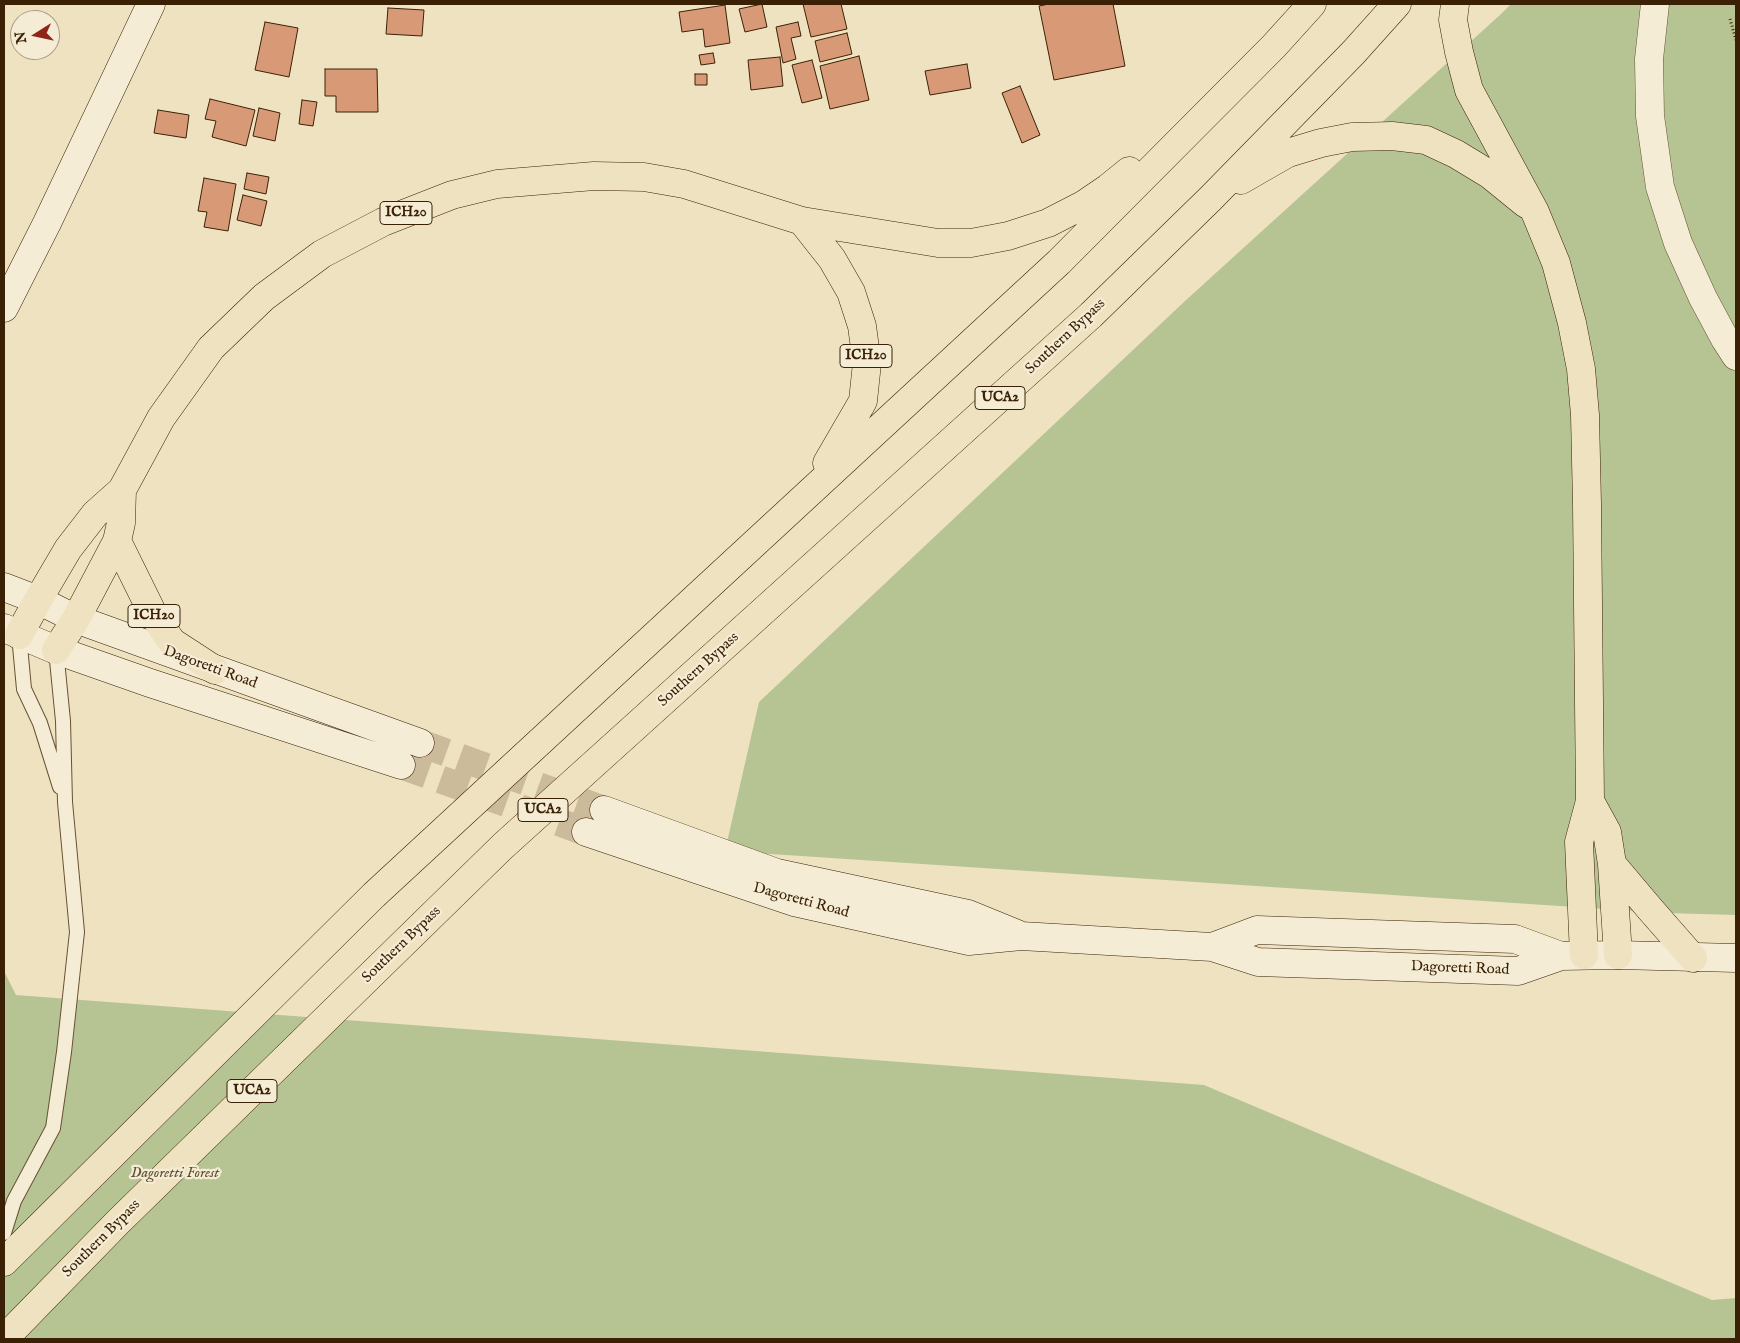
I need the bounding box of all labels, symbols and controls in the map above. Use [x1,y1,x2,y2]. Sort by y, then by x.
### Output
north arrow [10,10,60,60]
text: N [11,30,31,45]
road number: ICH20 [380,202,432,224]
street label: Southern Bypass [1022,295,1110,379]
road number: ICH20 [840,344,892,368]
road number: UCA2 [975,386,1025,409]
road number: ICH20 [128,604,180,628]
street label: Southern Bypass [655,629,743,711]
street label: Dagoretti Road [161,643,259,693]
road number: UCA2 [518,798,568,822]
street label: Dagoretti Road [751,880,851,922]
street label: Southern Bypass [359,903,445,987]
street label: Dagoretti Road [1410,958,1510,980]
road number: UCA2 [227,1080,277,1102]
park label: Dagoretti Forest [131,1165,219,1183]
street label: Southern Bypass [59,1196,145,1282]

